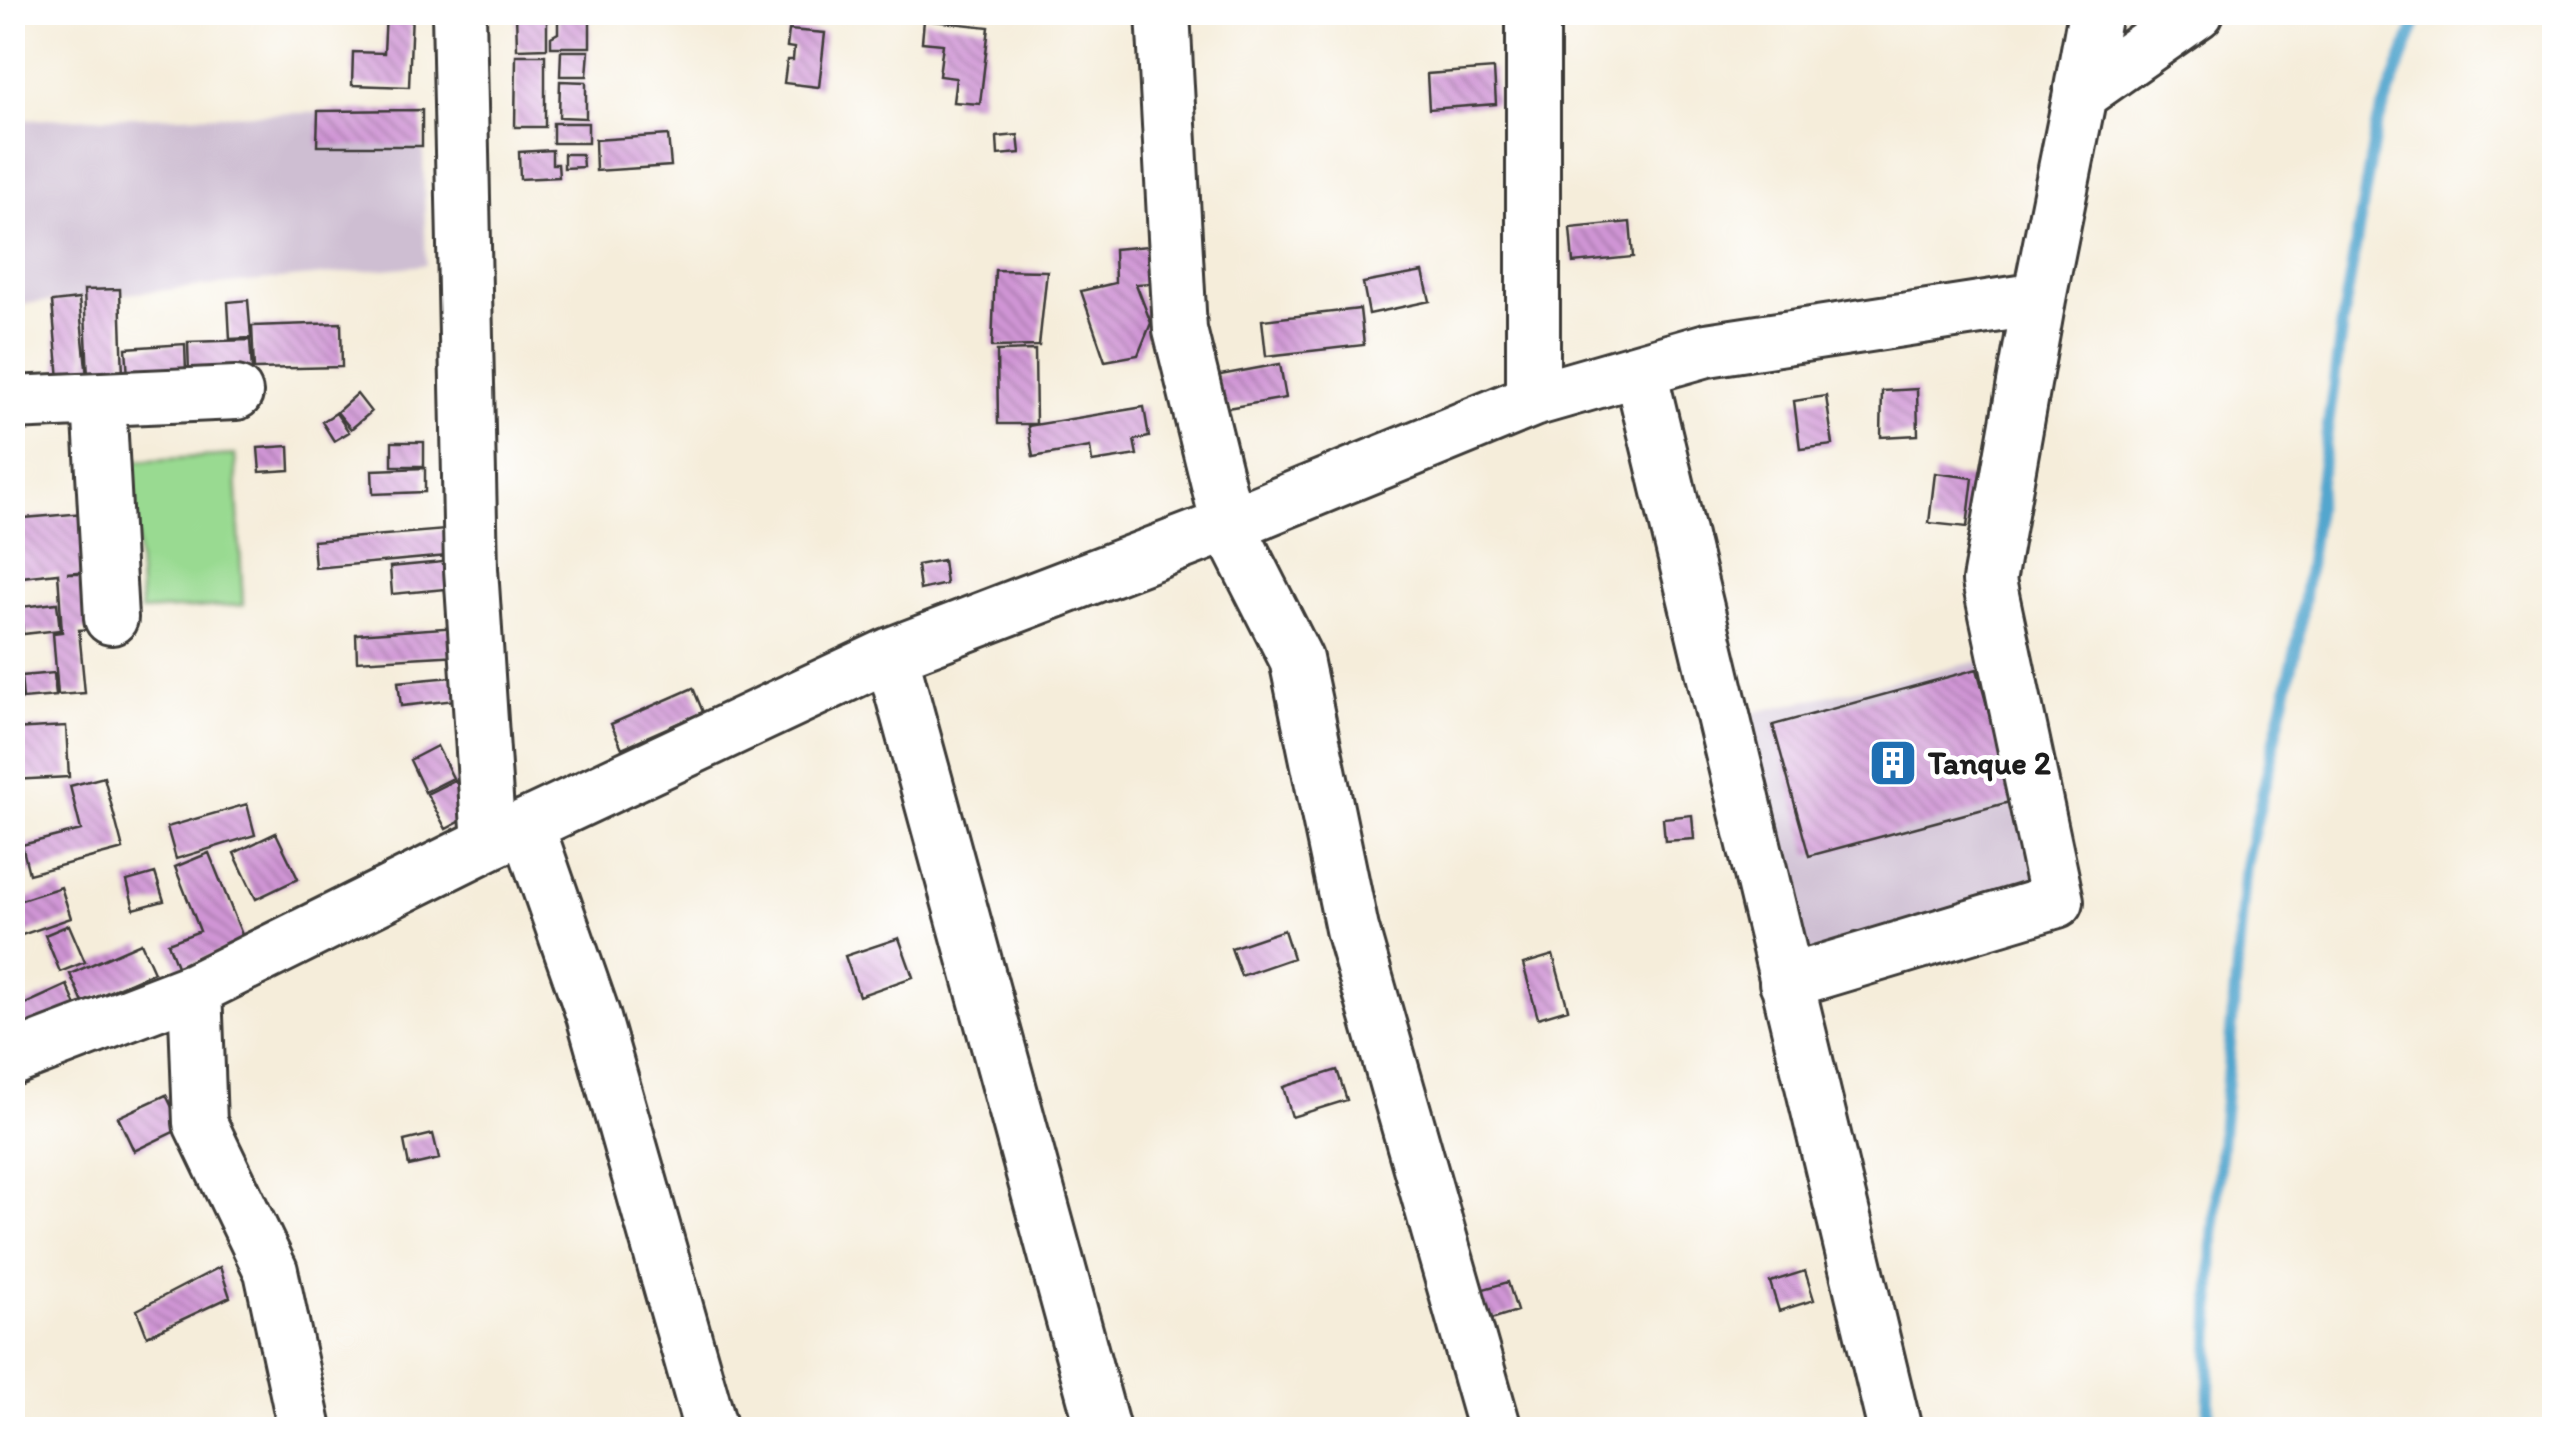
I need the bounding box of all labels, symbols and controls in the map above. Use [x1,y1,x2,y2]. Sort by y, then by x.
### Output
building icon: Tanque 2 [1867,737,1919,789]
place label: Tanque 2 [1927,744,2051,782]

